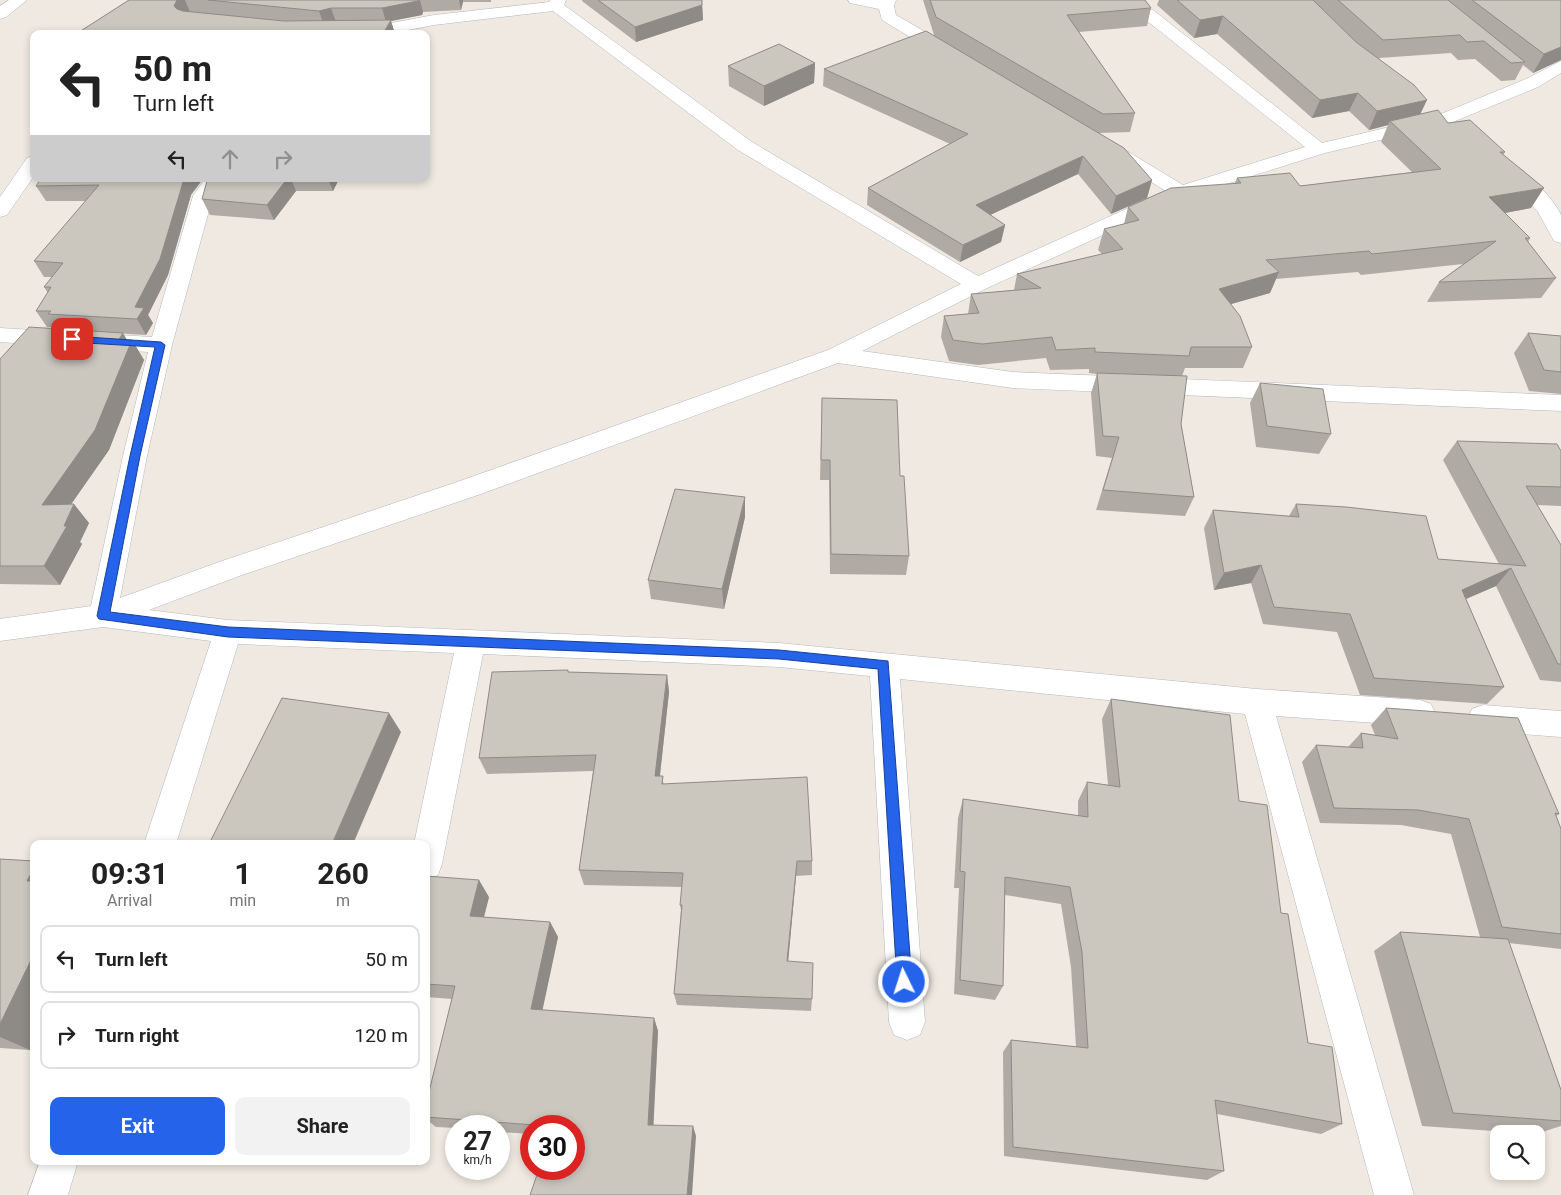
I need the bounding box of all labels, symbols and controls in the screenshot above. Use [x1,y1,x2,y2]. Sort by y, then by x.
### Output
text: 50 m [133,49,212,90]
icon: left [50,50,115,115]
text: Turn left [133,91,214,116]
icon: left [163,145,191,173]
icon: ahead [216,145,244,173]
icon: right [269,145,297,173]
pin [51,318,93,360]
icon: arrive [58,325,86,353]
text: 09:31 [91,856,168,891]
text: 1 [234,856,251,891]
text: 260 [317,856,369,891]
text: Arrival [107,891,152,910]
text: min [229,891,256,910]
text: m [336,891,350,910]
icon: left [52,945,80,973]
text: Turn left [95,948,168,971]
text: 50 m [365,948,408,971]
position arrow [877,955,929,1007]
icon: right [52,1021,80,1049]
text: Turn right [95,1024,179,1047]
text: 120 m [355,1024,408,1047]
button: Exit [50,1097,225,1155]
button: Share [235,1097,410,1155]
speed limit sign: 30 [520,1115,585,1180]
map controls [1490,1125,1545,1180]
button: search [1490,1125,1545,1180]
text: 27 [463,1127,492,1156]
text: km/h [463,1153,492,1167]

